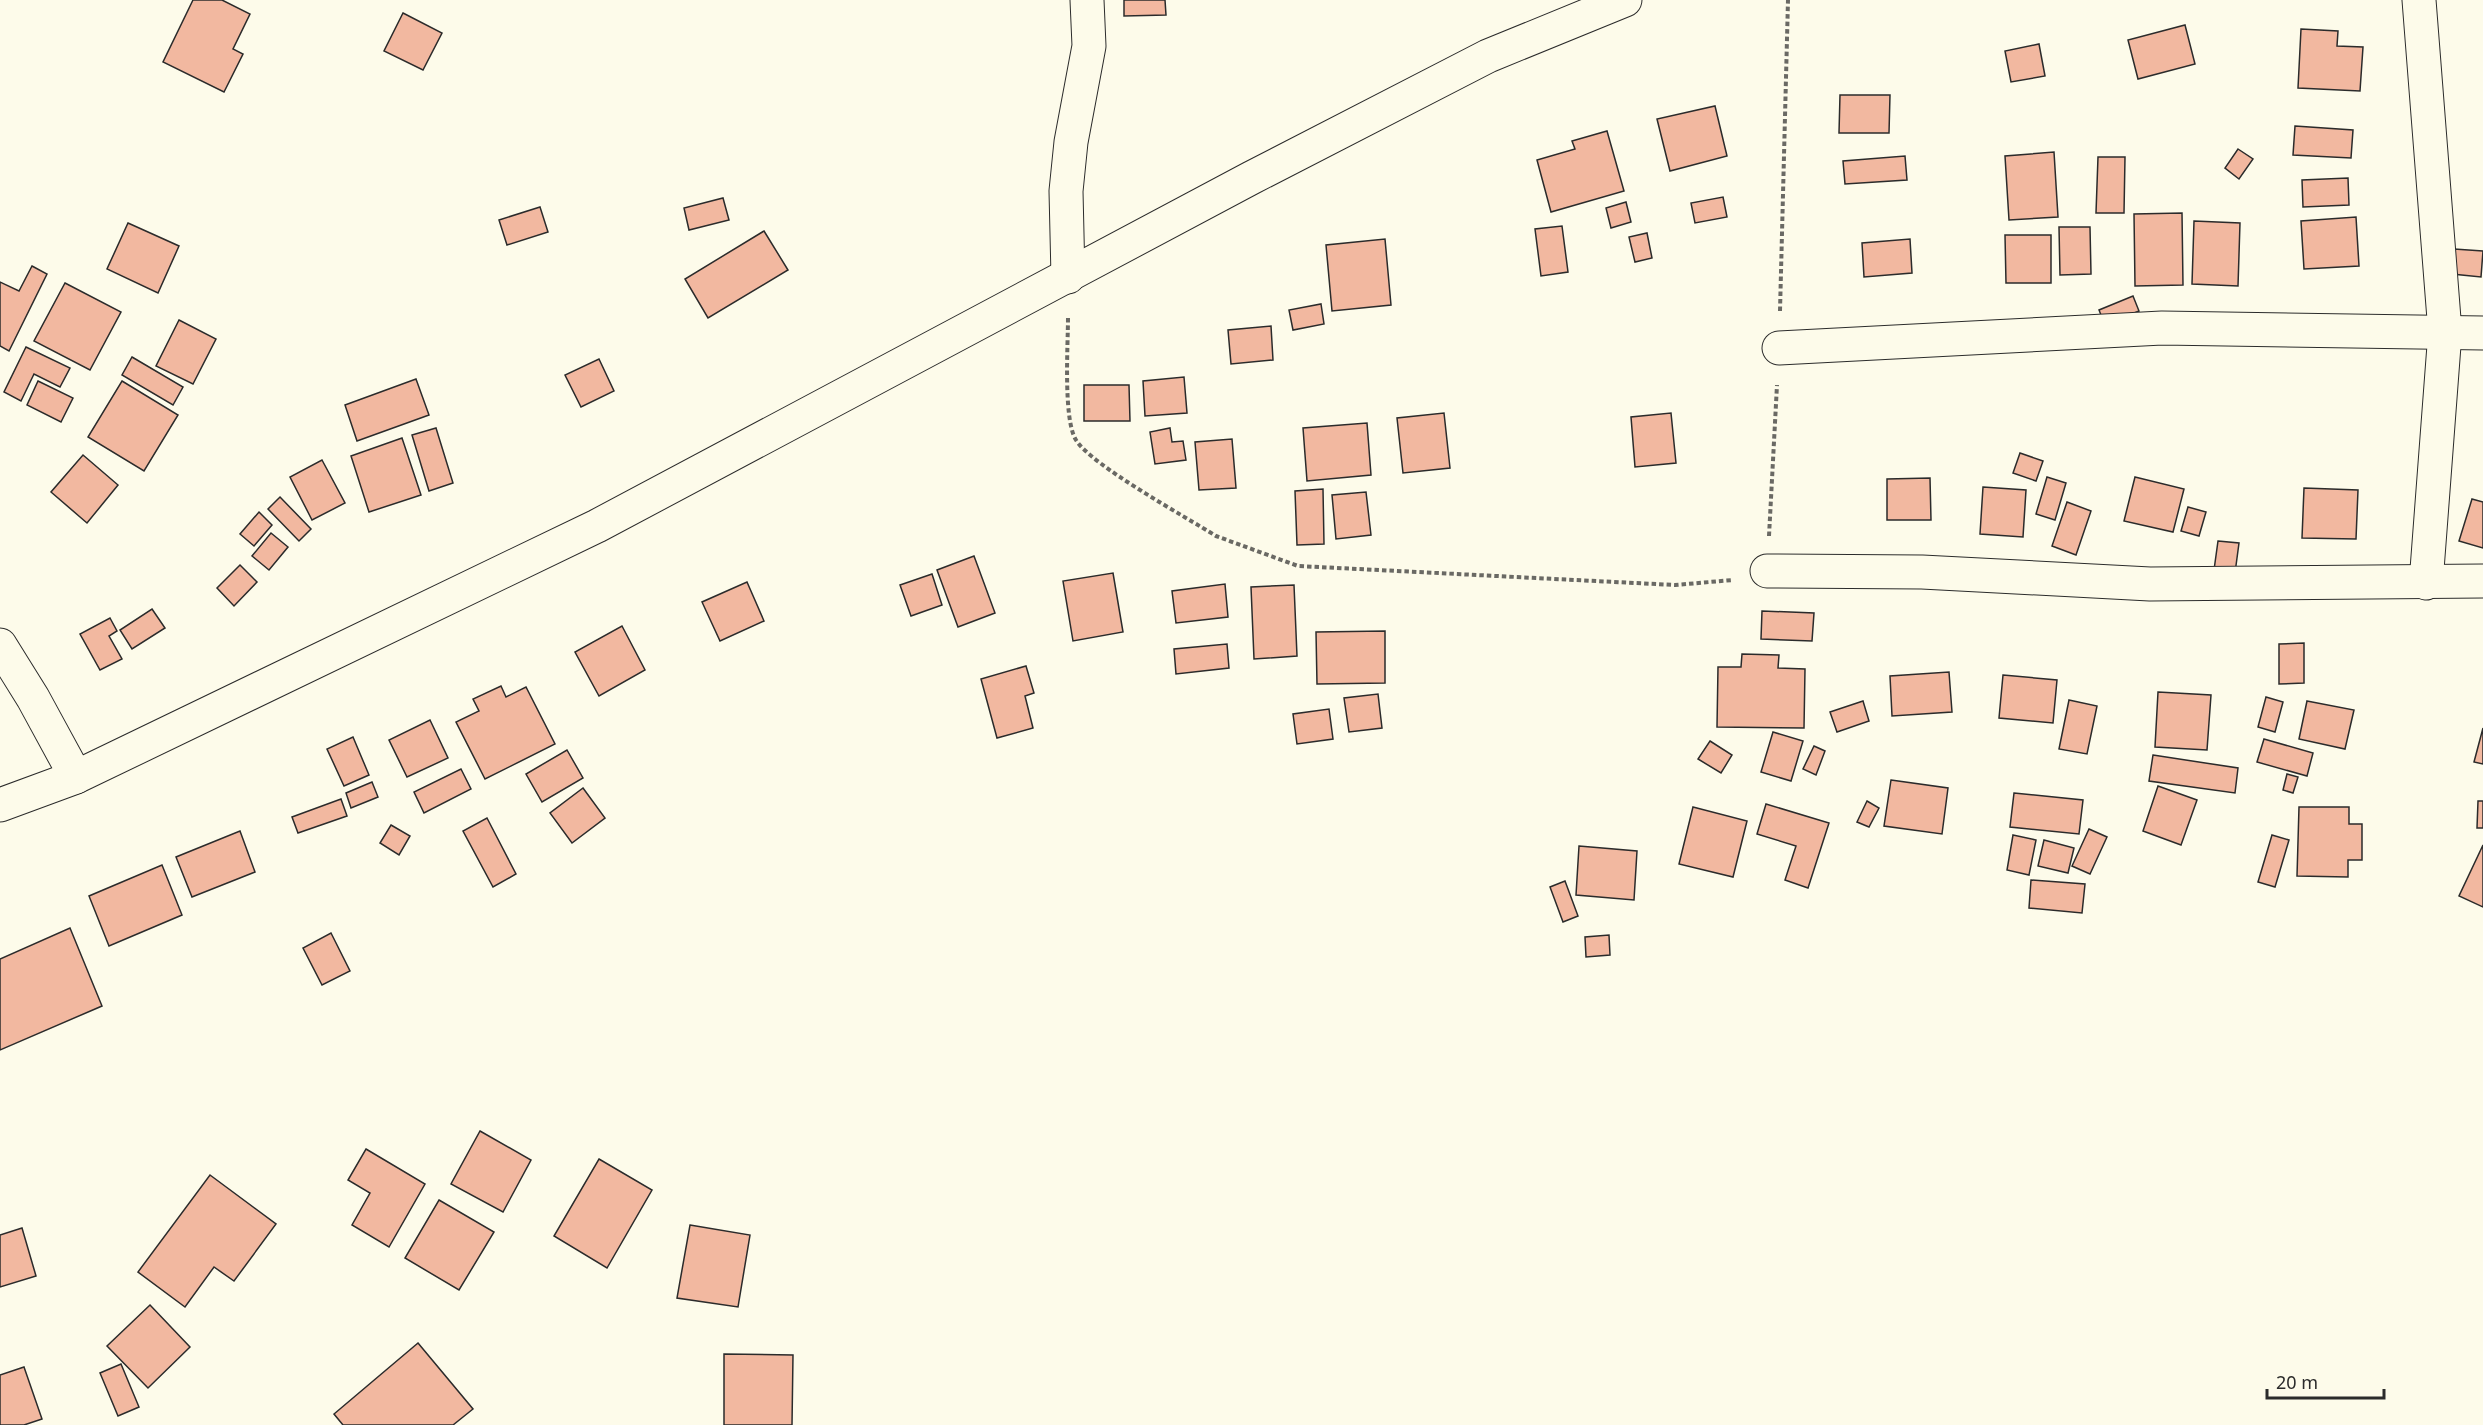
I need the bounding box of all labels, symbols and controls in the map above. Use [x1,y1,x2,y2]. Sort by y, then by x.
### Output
scale bar [2267,1362,2384,1400]
text: 20 m [2276,1370,2318,1394]

